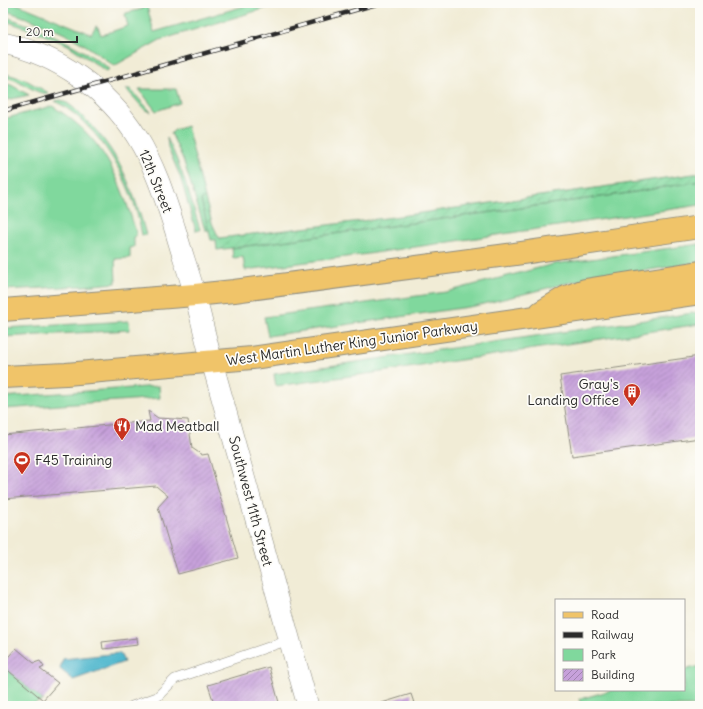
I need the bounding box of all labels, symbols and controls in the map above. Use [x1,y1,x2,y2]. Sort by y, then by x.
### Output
scale bar [20,18,77,44]
text: 20 m [26,24,54,39]
street label: 12th Street [135,147,177,216]
street label: West Martin Luther King Junior Parkway [225,316,479,370]
place label: Gray's Landing Office [527,375,619,409]
building icon: Gray's Landing Office [622,382,642,407]
restaurant icon: Mad Meatball [112,416,132,441]
place label: Mad Meatball [135,417,219,435]
street label: Southwest 11th Street [225,434,277,568]
sports icon: F45 Training [12,450,32,475]
place label: F45 Training [35,451,112,469]
legend [555,599,685,691]
text: Road [591,607,619,622]
text: Railway [591,627,634,642]
text: Park [591,647,616,662]
text: Building [591,667,635,682]

